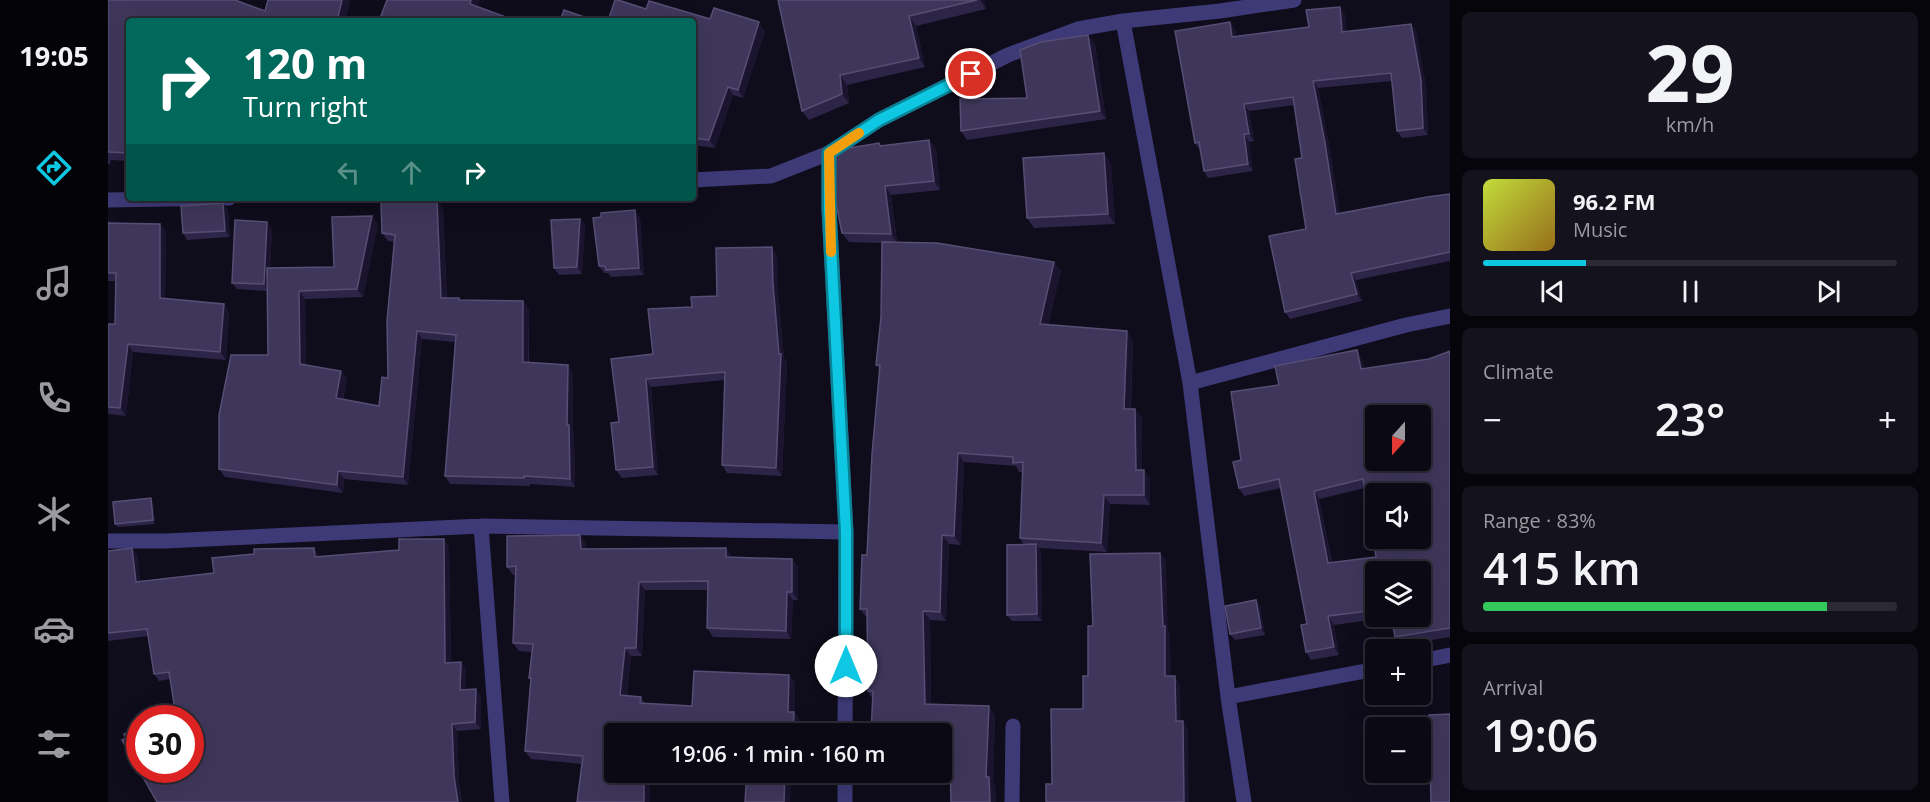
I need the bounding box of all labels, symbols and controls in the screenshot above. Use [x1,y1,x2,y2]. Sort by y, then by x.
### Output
text: 29 [1645,19,1735,125]
text: 120 m [243,34,367,91]
text: 19:05 [19,37,89,74]
icon: right [144,42,222,120]
pin [945,48,996,99]
icon: arrive [954,57,987,90]
text: Turn right [243,88,368,125]
text: km/h [1666,111,1714,138]
icon: directions [33,147,75,189]
icon: left [332,156,365,189]
icon: ahead [395,156,428,189]
icon: right [458,156,491,189]
text: 96.2 FM [1573,186,1656,216]
text: Music [1573,216,1627,243]
icon: music [33,262,75,304]
icon: previous [1536,275,1569,308]
icon: pause [1674,275,1707,308]
icon: next [1812,275,1845,308]
text: Climate [1483,358,1554,385]
icon: phone [33,377,75,419]
text: 23° [1655,388,1725,449]
text: − [1483,397,1502,442]
text: + [1878,397,1897,442]
north arrow [1365,405,1431,471]
map controls [1365,405,1431,783]
button: sound [1365,483,1431,549]
icon: climate [33,493,75,535]
text: Range · 83% [1483,507,1596,534]
text: 415 km [1483,537,1641,598]
button: layers [1365,561,1431,627]
icon: car [33,608,75,650]
position arrow [814,634,878,698]
button: + [1365,639,1431,705]
text: Arrival [1483,674,1543,701]
text: 19:06 [1483,704,1598,765]
speed limit sign: 30 [126,705,204,783]
button: − [1365,717,1431,783]
icon: filters [33,723,75,765]
text: 19:06 · 1 min · 160 m [670,738,886,768]

